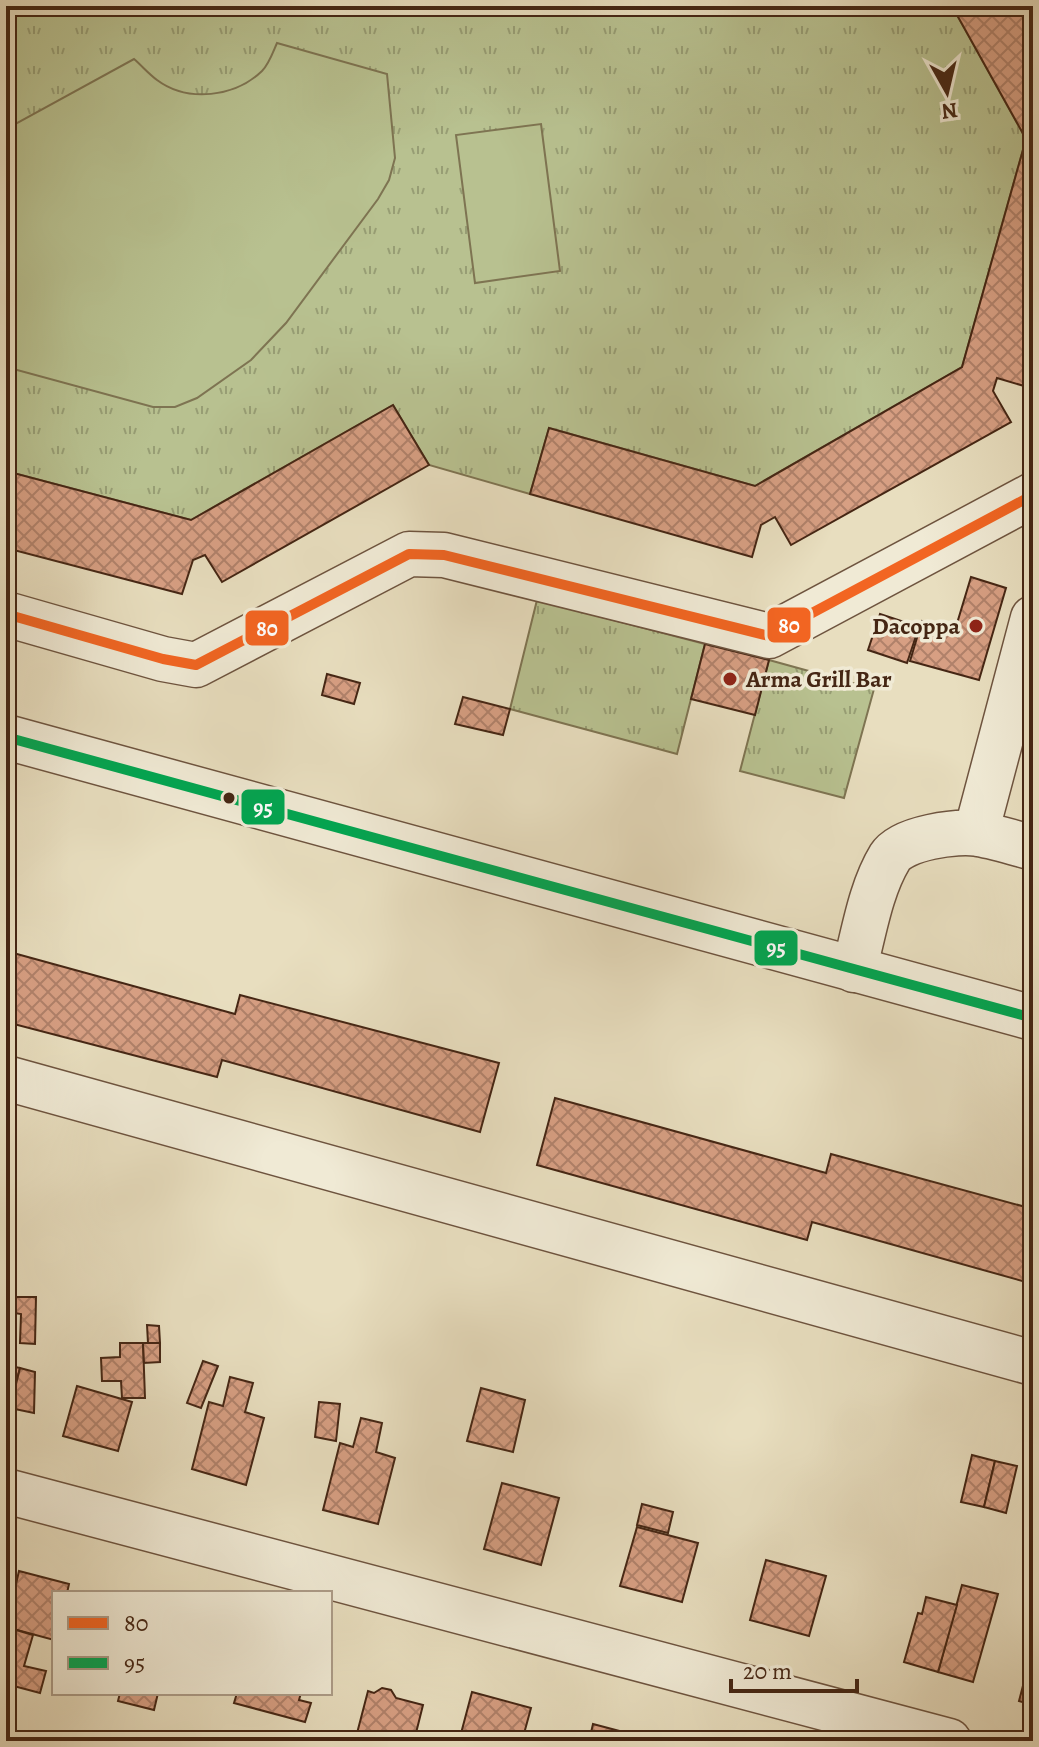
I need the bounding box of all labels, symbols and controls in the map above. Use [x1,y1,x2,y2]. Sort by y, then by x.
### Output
north arrow [907,52,987,132]
text: N [940,95,960,127]
line badge: 80 [766,606,812,644]
line badge: 80 [244,609,290,647]
place label: Dacoppa [872,610,960,642]
text: 80 [778,611,800,641]
text: 80 [256,614,278,644]
marker: Dacoppa [967,617,985,635]
place label: Arma Grill Bar [745,663,892,695]
marker: Arma Grill Bar [721,670,739,688]
line badge: 95 [240,788,286,826]
unlabelled marker [221,790,237,806]
text: 95 [253,793,273,823]
line badge: 95 [753,929,799,967]
text: 95 [766,933,786,963]
legend [52,1591,332,1695]
text: 80 [124,1607,148,1639]
scale bar [731,1643,857,1693]
text: 95 [124,1647,145,1679]
text: 20 m [743,1655,792,1687]

